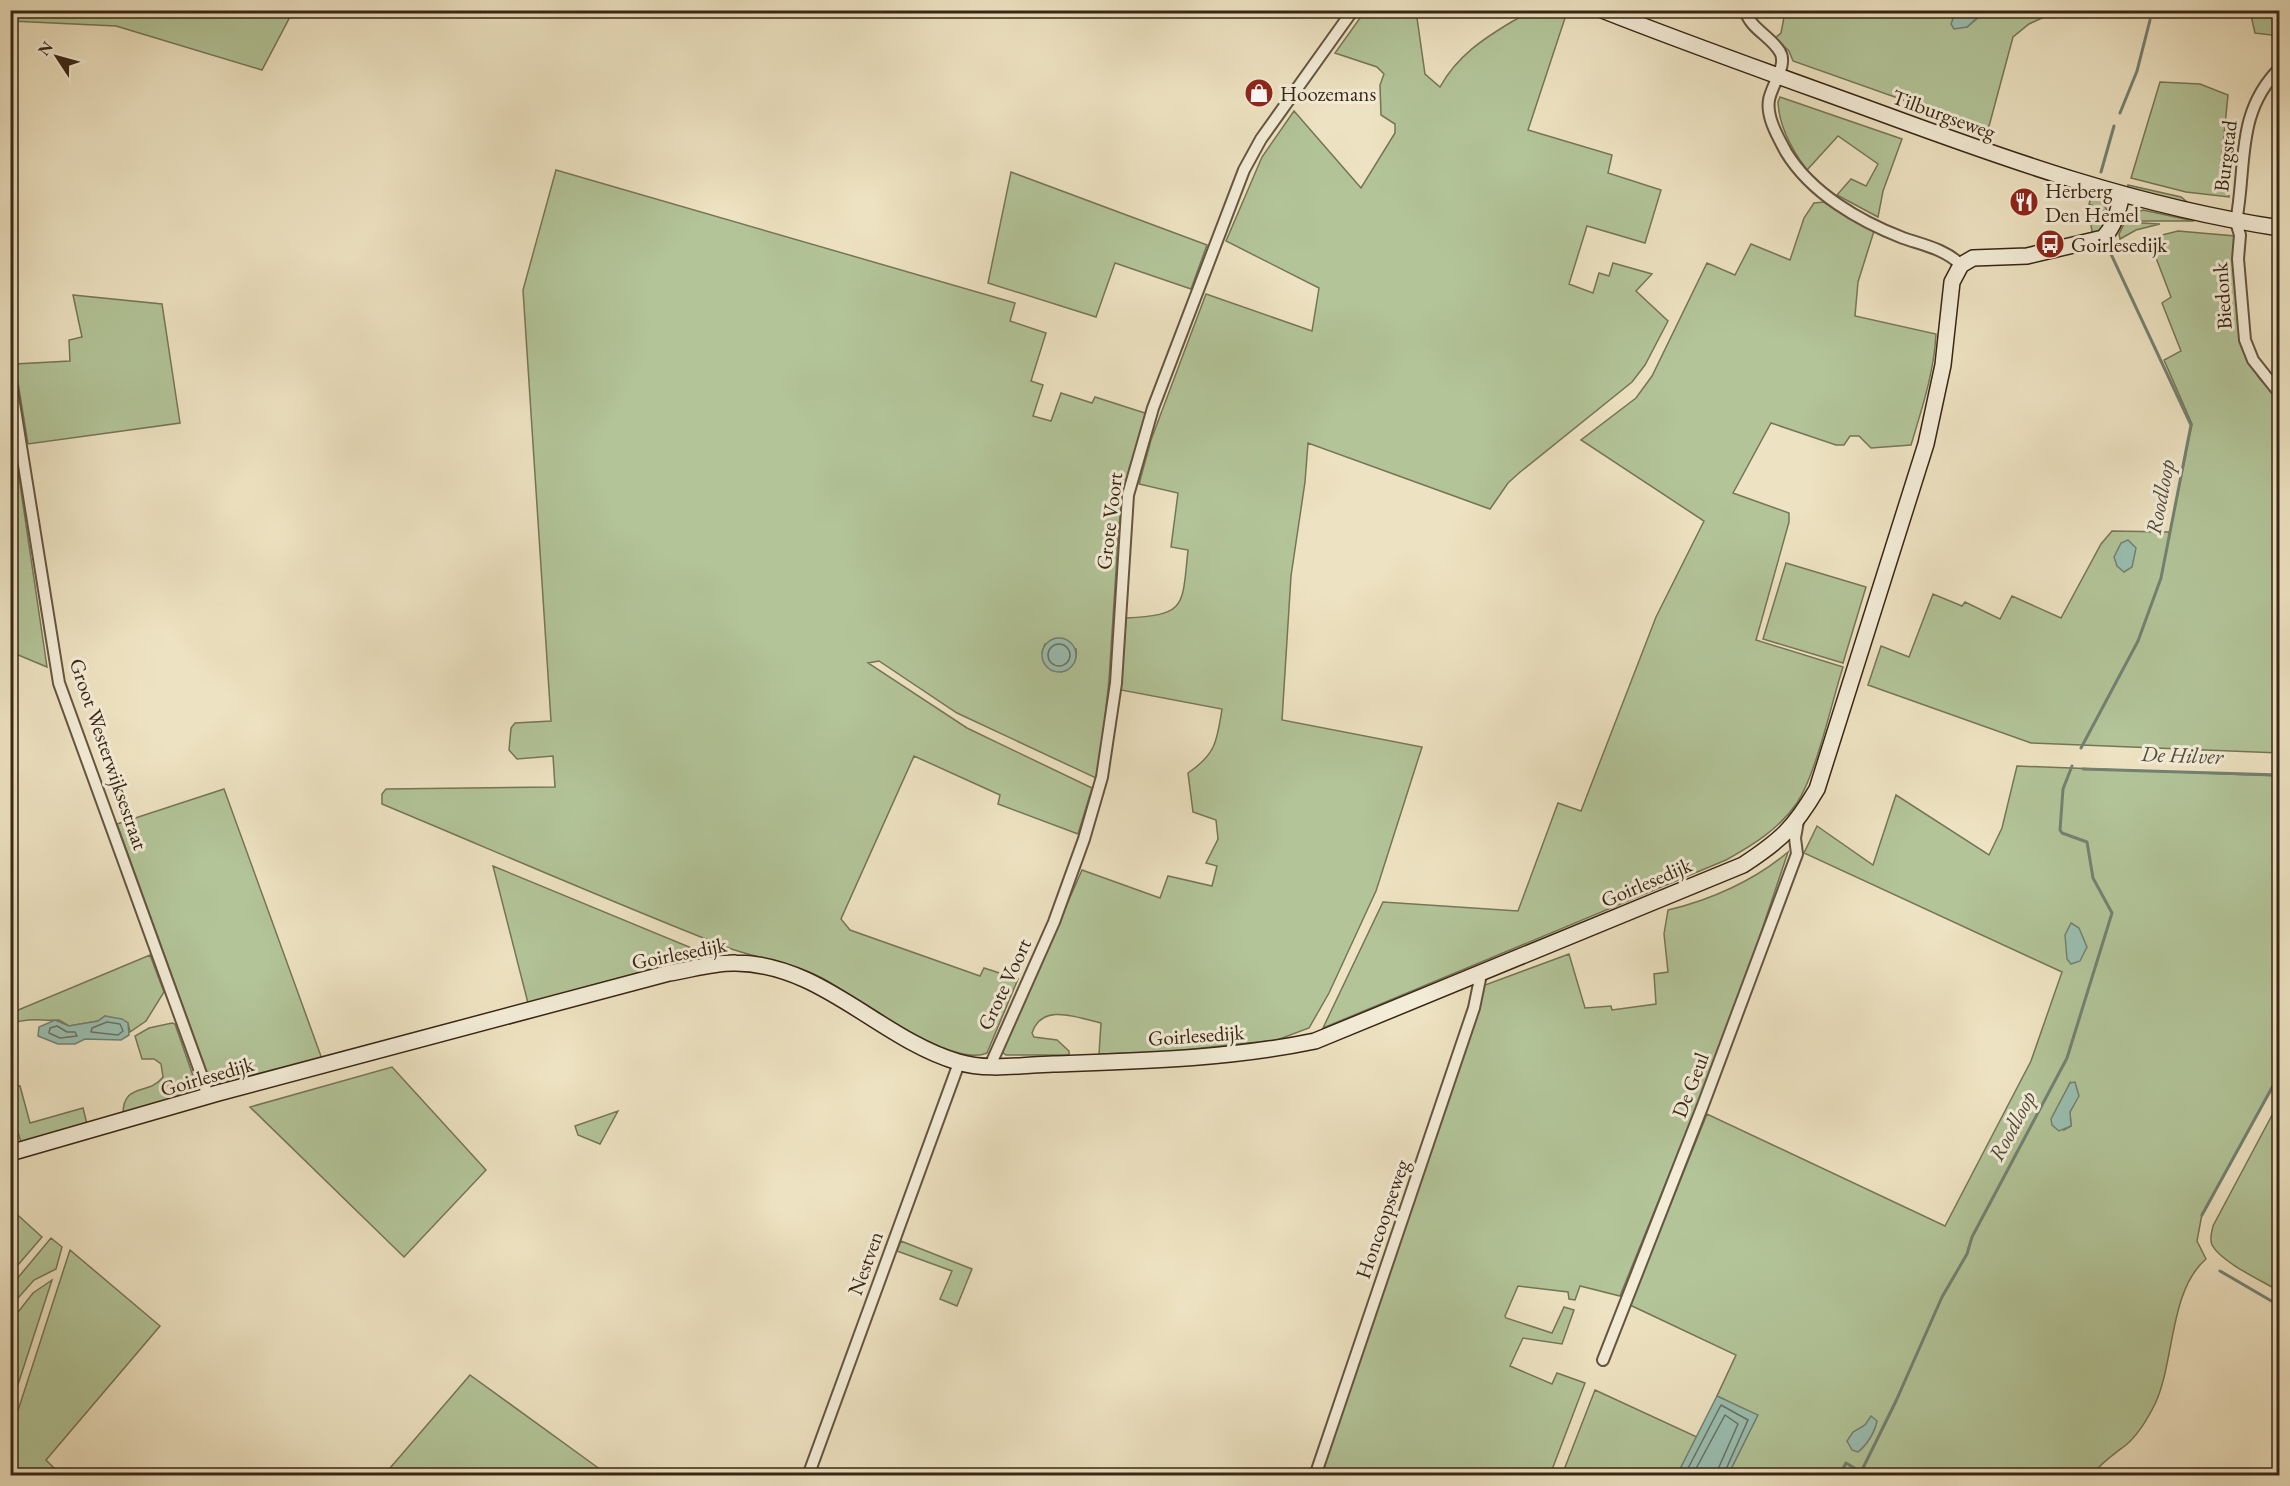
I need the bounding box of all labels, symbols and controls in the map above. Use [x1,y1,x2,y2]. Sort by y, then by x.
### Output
north arrow [27,27,87,87]
text: N [33,37,58,60]
shop icon: Hoozemans [1243,77,1275,109]
place label: Hoozemans [1280,80,1376,107]
street label: Tilburgseweg [1888,83,2000,146]
street label: Burgstad [2207,118,2243,193]
place label: Herberg Den Hemel [2045,177,2139,228]
restaurant icon: Herberg Den Hemel [2008,186,2040,218]
bus stop icon: Goirlesedijk [2034,228,2066,260]
place label: Goirlesedijk [2071,231,2168,258]
street label: Biedonk [2206,260,2238,331]
water label: Roodloop [2139,457,2182,537]
street label: Grote Voort [1090,470,1128,571]
street label: Groot Westerwijksestraat [64,655,155,854]
water label: De Hilver [2139,739,2225,771]
street label: Goirlesedijk [1596,850,1697,913]
street label: Goirlesedijk [629,930,730,975]
street label: Grote Voort [971,933,1037,1034]
street label: Goirlesedijk [1147,1018,1246,1052]
street label: De Geul [1665,1048,1715,1122]
street label: Goirlesedijk [157,1049,258,1102]
water label: Roodloop [1981,1086,2043,1166]
street label: Honcoopseweg [1349,1155,1415,1282]
street label: Nestven [841,1227,889,1299]

